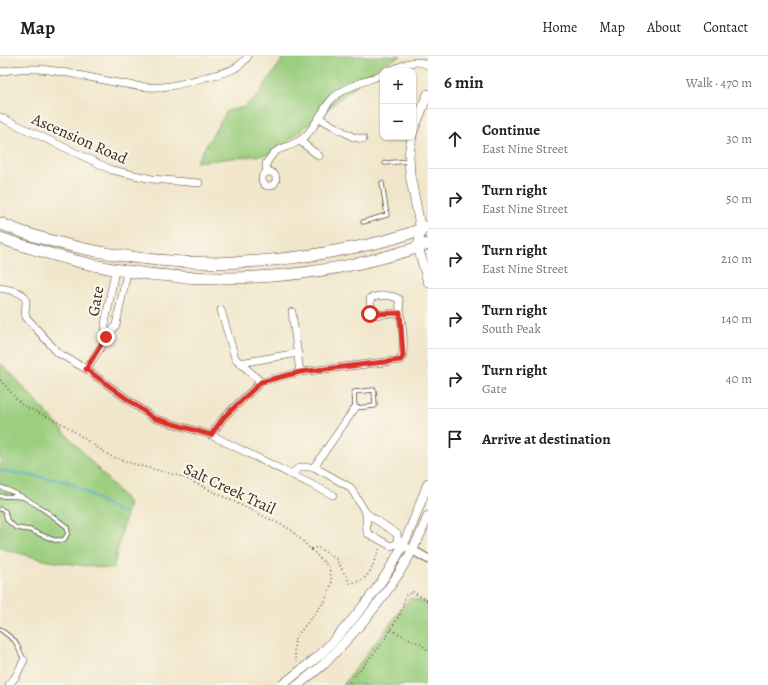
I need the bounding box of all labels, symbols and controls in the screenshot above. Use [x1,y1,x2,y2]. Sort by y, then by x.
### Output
text: Map [20,15,55,41]
text: Home [542,18,577,37]
text: Map [599,18,625,37]
text: About [647,18,681,37]
text: Contact [703,18,748,37]
map controls [380,68,416,140]
button: + [380,68,416,104]
text: 6 min [444,71,484,94]
text: Walk · 470 m [686,74,752,91]
button: − [380,104,416,140]
street label: Ascension Road [27,108,131,170]
text: Continue [482,120,540,140]
icon: ahead [444,128,466,150]
text: 30 m [726,130,752,147]
text: East Nine Street [482,140,568,157]
text: Turn right [482,180,547,200]
icon: right [444,188,466,210]
text: 50 m [726,190,752,207]
text: East Nine Street [482,200,568,217]
text: Turn right [482,240,547,260]
icon: right [444,248,466,270]
text: 210 m [721,250,752,267]
text: East Nine Street [482,260,568,277]
street label: Gate [83,284,109,318]
text: Turn right [482,300,547,320]
route start [361,305,379,323]
icon: right [444,308,466,330]
text: 140 m [721,310,752,327]
text: South Peak [482,320,541,337]
route end [97,328,115,346]
text: Turn right [482,360,547,380]
icon: right [444,368,466,390]
text: 40 m [726,370,752,387]
text: Gate [482,380,507,397]
icon: arrive [444,428,466,450]
text: Arrive at destination [482,429,611,449]
street label: Salt Creek Trail [180,458,279,520]

